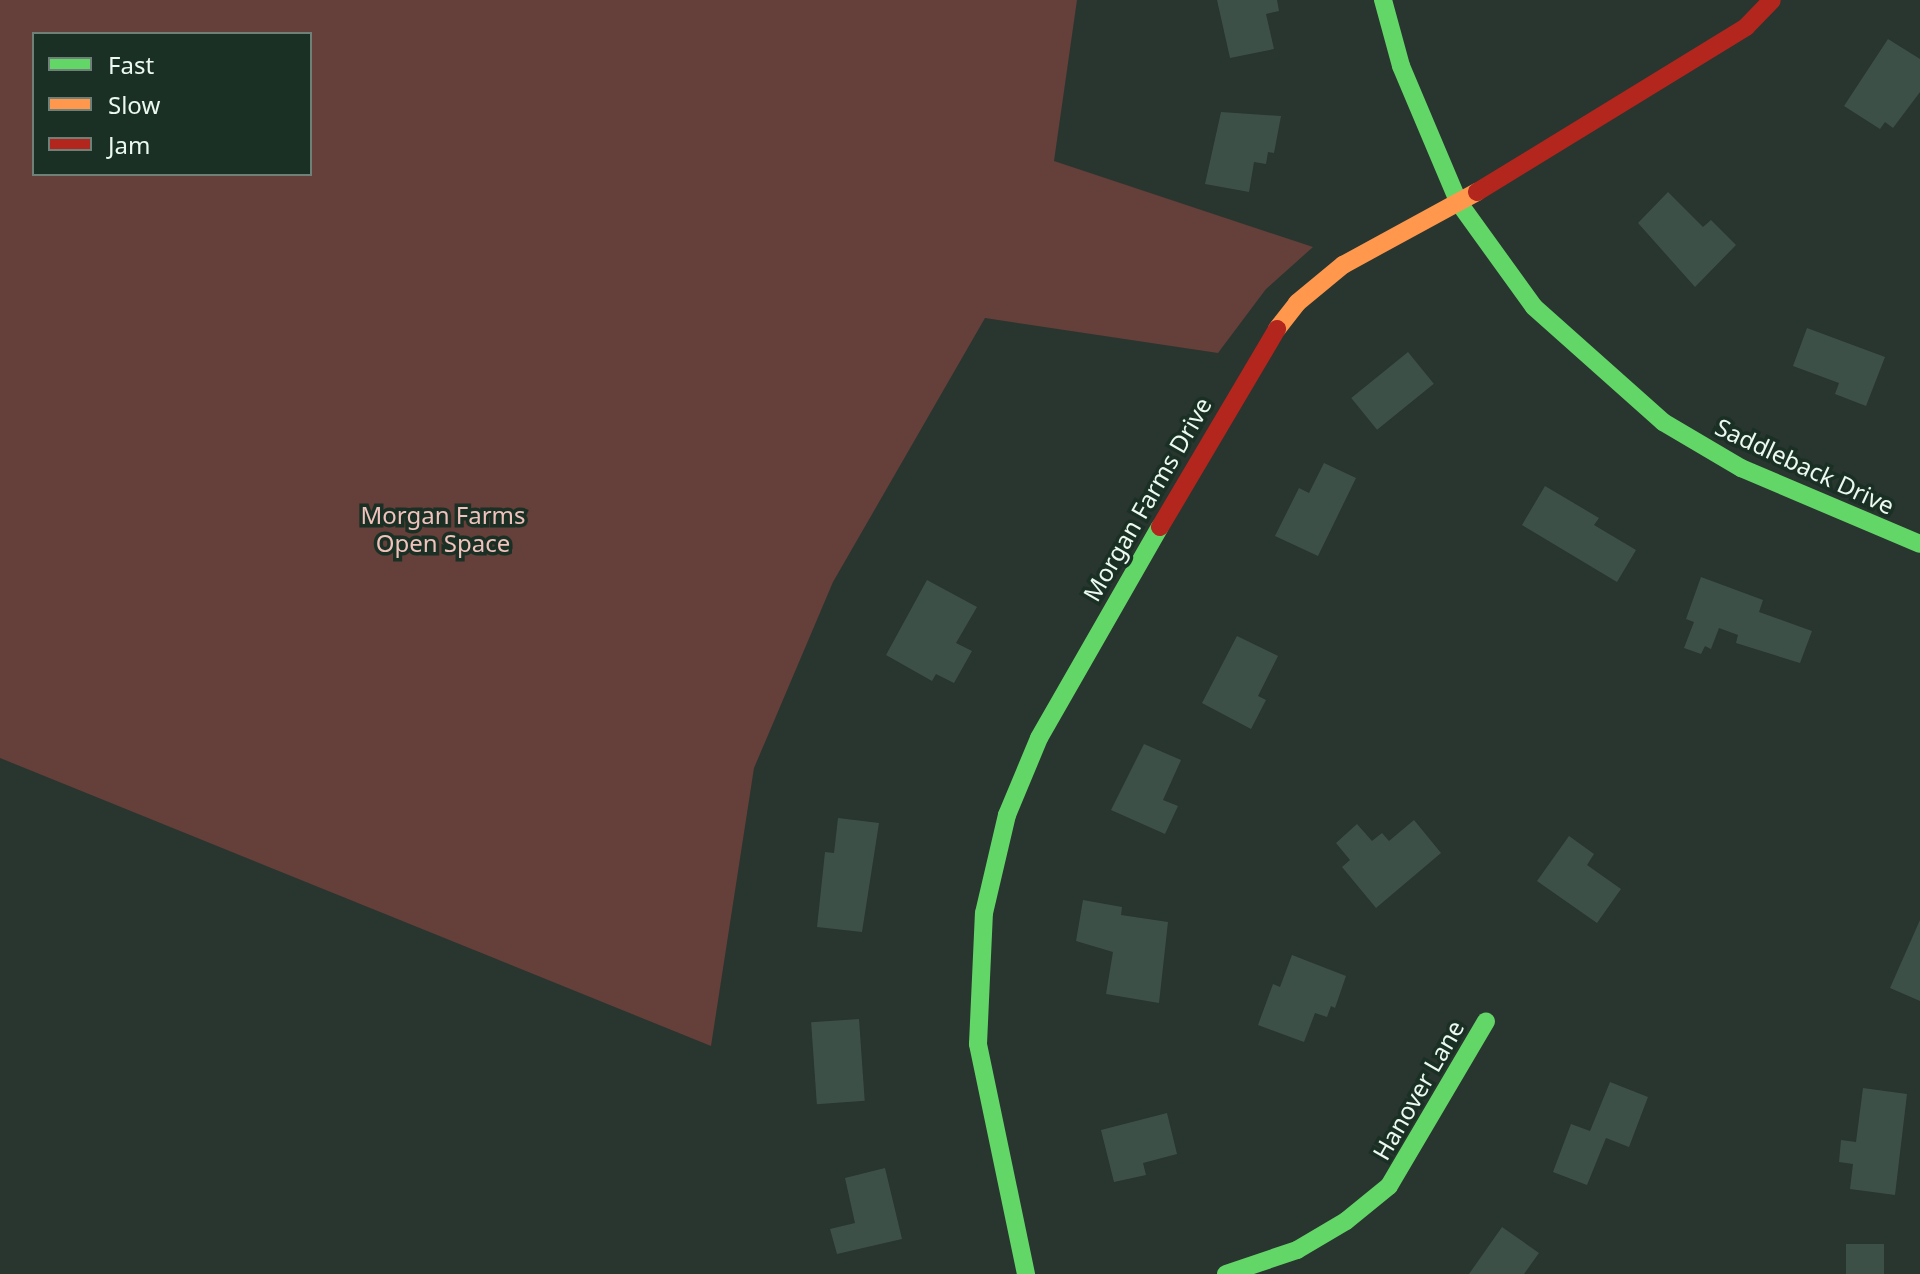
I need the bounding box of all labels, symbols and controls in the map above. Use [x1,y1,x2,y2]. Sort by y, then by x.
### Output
legend [32,32,312,176]
text: Fast [108,48,154,81]
text: Slow [108,88,160,121]
text: Jam [108,128,150,161]
street label: Morgan Farms Drive [1077,392,1217,606]
street label: Saddleback Drive [1711,412,1899,520]
park label: Morgan Farms Open Space [360,501,526,557]
street label: Hanover Lane [1366,1015,1470,1165]

